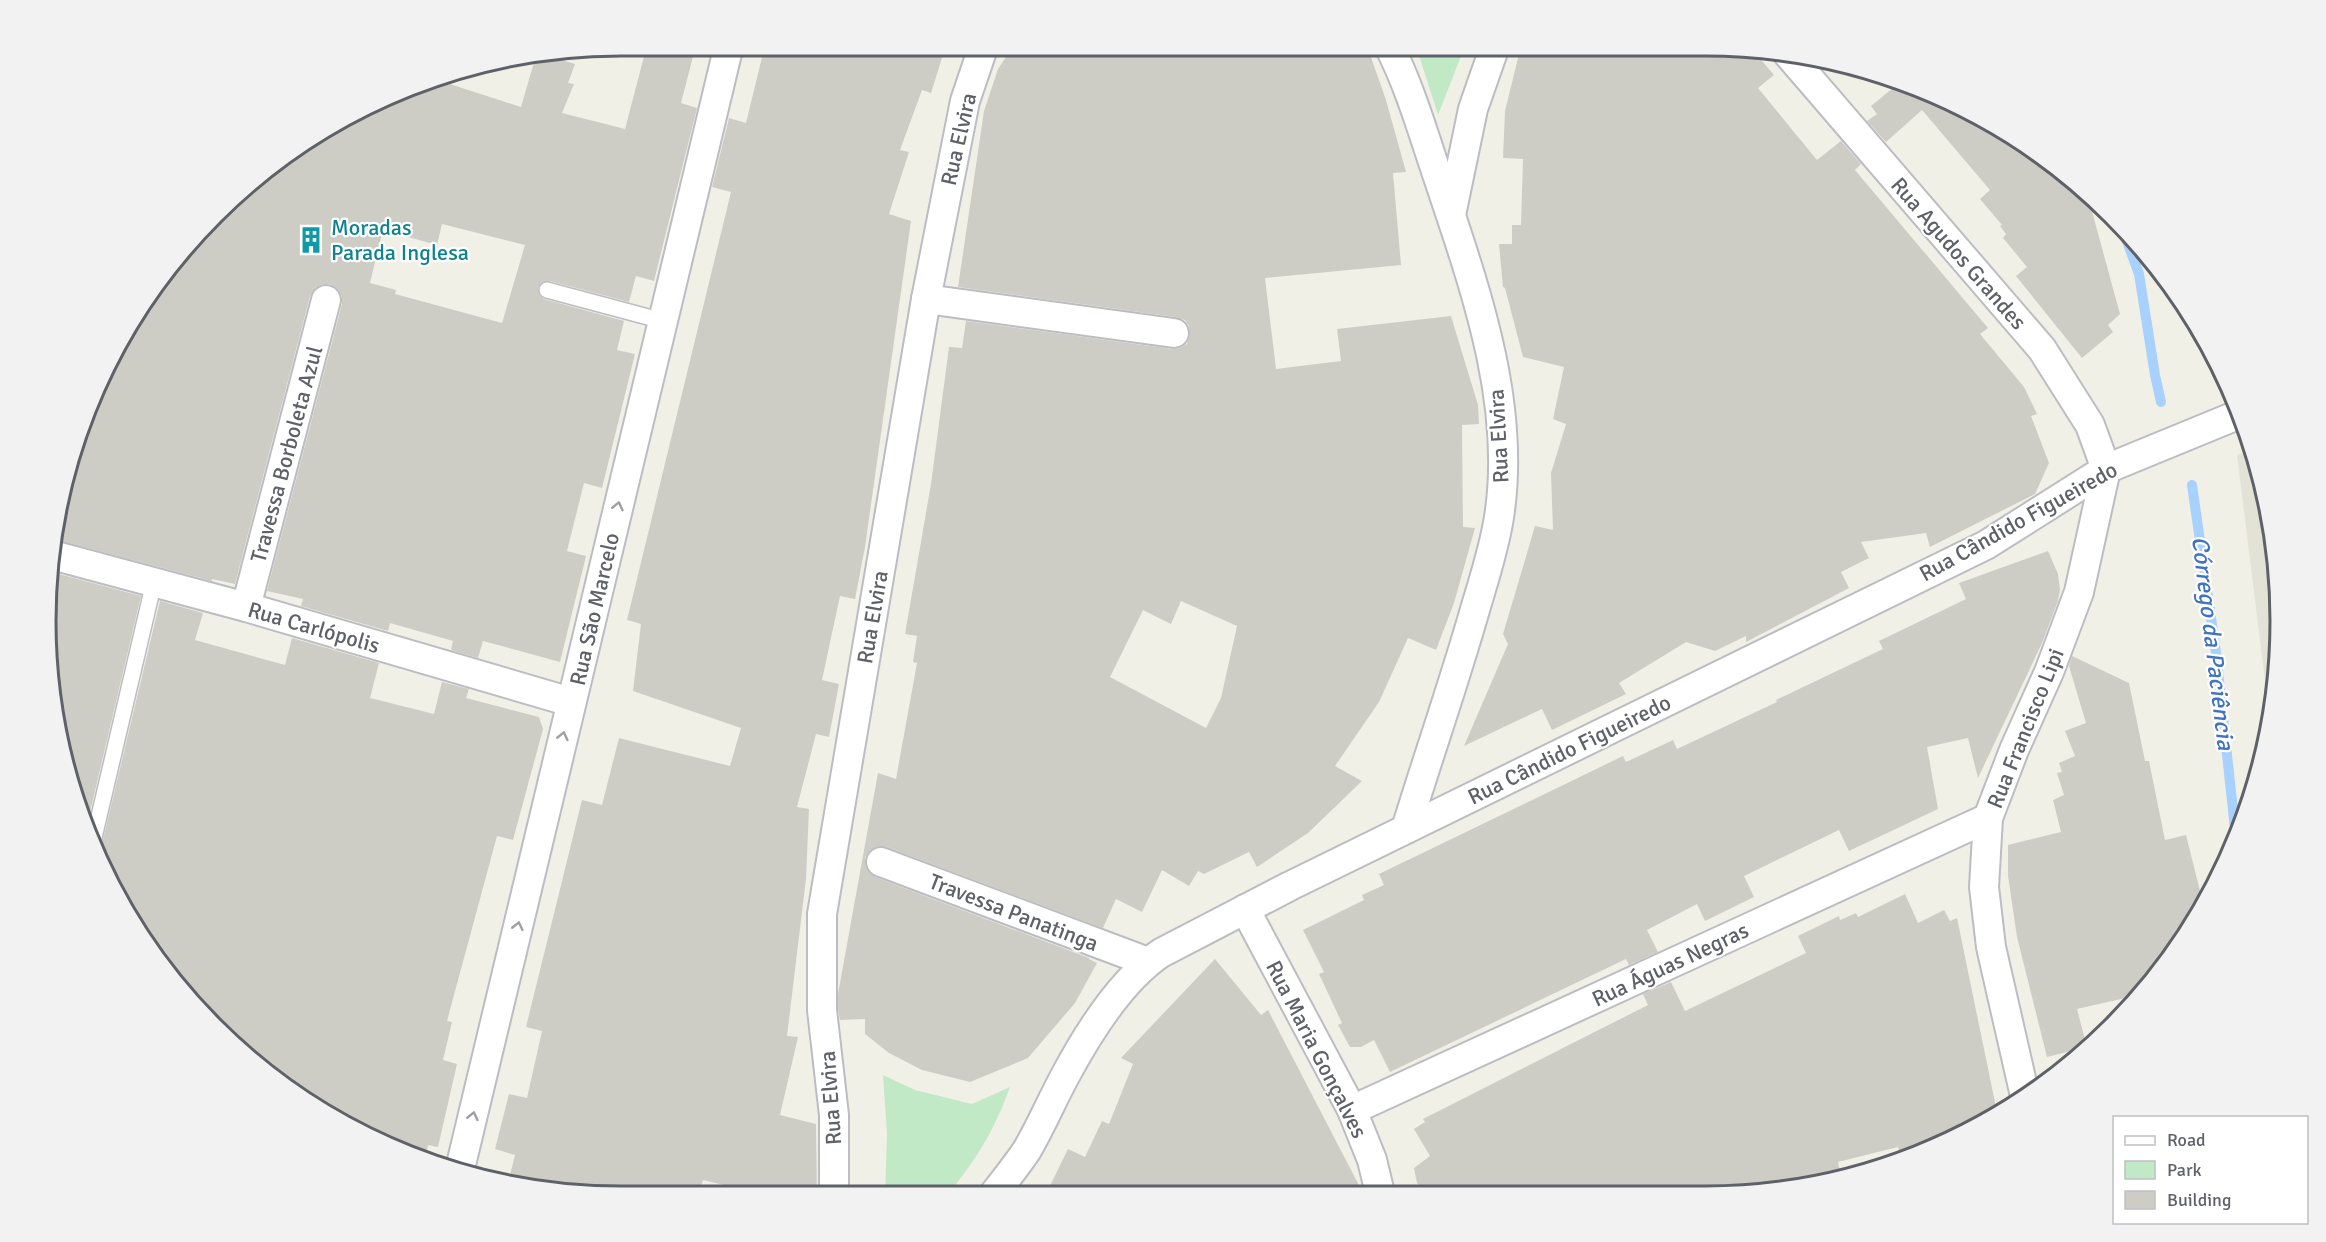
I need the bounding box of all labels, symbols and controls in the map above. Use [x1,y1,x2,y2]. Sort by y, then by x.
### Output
street label: Rua Elvira [935,90,982,188]
street label: Rua Agudos Grandes [1885,172,2032,335]
place label: Moradas Parada Inglesa [331,214,469,266]
building icon: Moradas Parada Inglesa [296,225,326,255]
street label: Travessa Borboleta Azul [245,343,328,565]
street label: Rua Elvira [1483,388,1514,484]
street label: Rua Cândido Figueiredo [1914,456,2122,587]
one-way arrow [611,501,624,511]
street label: Rua São Marcelo [564,530,625,688]
water label: Córrego da Paciência [2185,534,2241,752]
street label: Rua Elvira [851,568,894,666]
street label: Rua Carlópolis [245,596,383,659]
street label: Rua Francisco Lipi [1981,644,2070,812]
street label: Rua Cândido Figueiredo [1463,689,1675,810]
one-way arrow [556,732,569,742]
street label: Travessa Panatinga [925,868,1102,957]
street label: Rua Águas Negras [1588,916,1753,1013]
one-way arrow [511,921,524,931]
street label: Rua Maria Gonçalves [1260,956,1373,1143]
street label: Rua Elvira [814,1050,847,1146]
one-way arrow [466,1111,479,1121]
legend [2113,1116,2308,1224]
text: Road [2167,1129,2206,1151]
text: Park [2167,1159,2202,1181]
text: Building [2167,1189,2231,1211]

